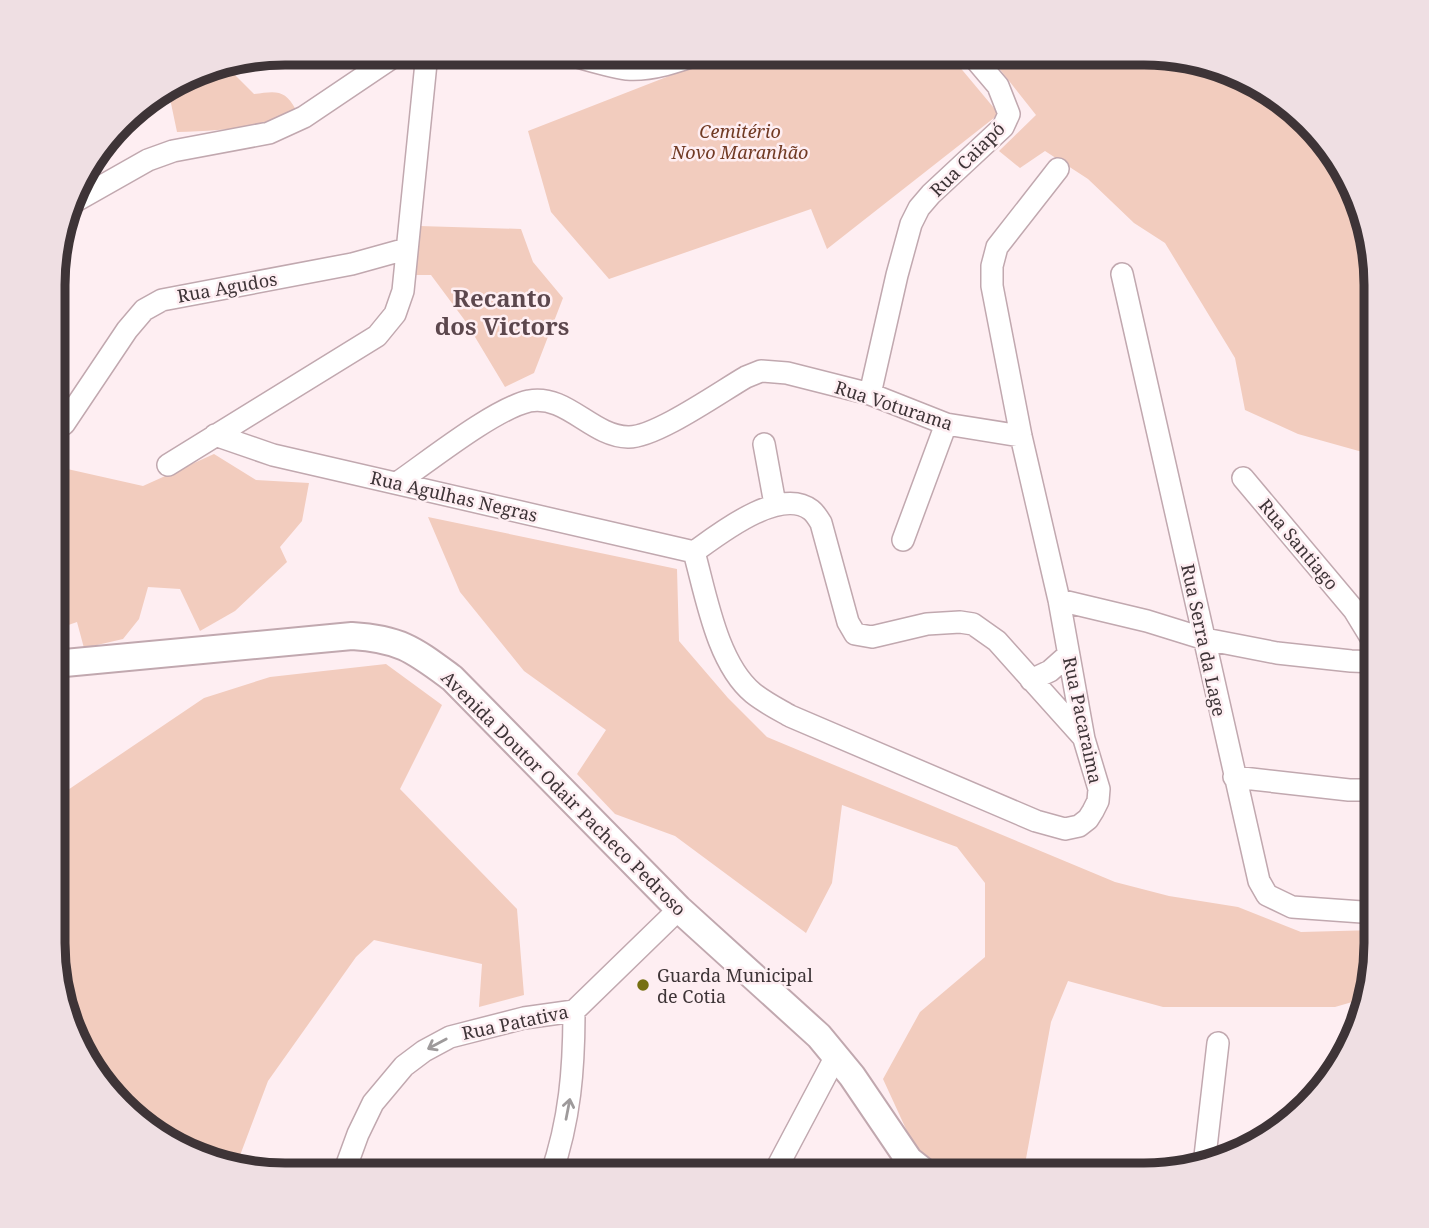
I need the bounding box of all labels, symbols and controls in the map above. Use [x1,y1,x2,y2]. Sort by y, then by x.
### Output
street label: Rua Caiapó [924,116,1010,202]
park label: Cemitério Novo Maranhão [671,119,808,164]
street label: Rua Agudos [175,266,279,308]
district label: Recanto dos Victors [435,281,569,342]
street label: Rua Voturama [832,375,956,435]
street label: Rua Agulhas Negras [368,465,540,527]
street label: Rua Santiago [1254,493,1344,595]
street label: Rua Serra da Lage [1176,561,1232,719]
street label: Rua Pacaraima [1058,654,1108,786]
street label: Avenida Doutor Odair Pacheco Pedroso [436,665,692,921]
place label: Guarda Municipal de Cotia [657,963,813,1008]
marker: Guarda Municipal de Cotia [635,977,651,993]
street label: Rua Patativa [460,999,570,1045]
one-way arrow [427,1038,448,1051]
one-way arrow [561,1098,575,1121]

